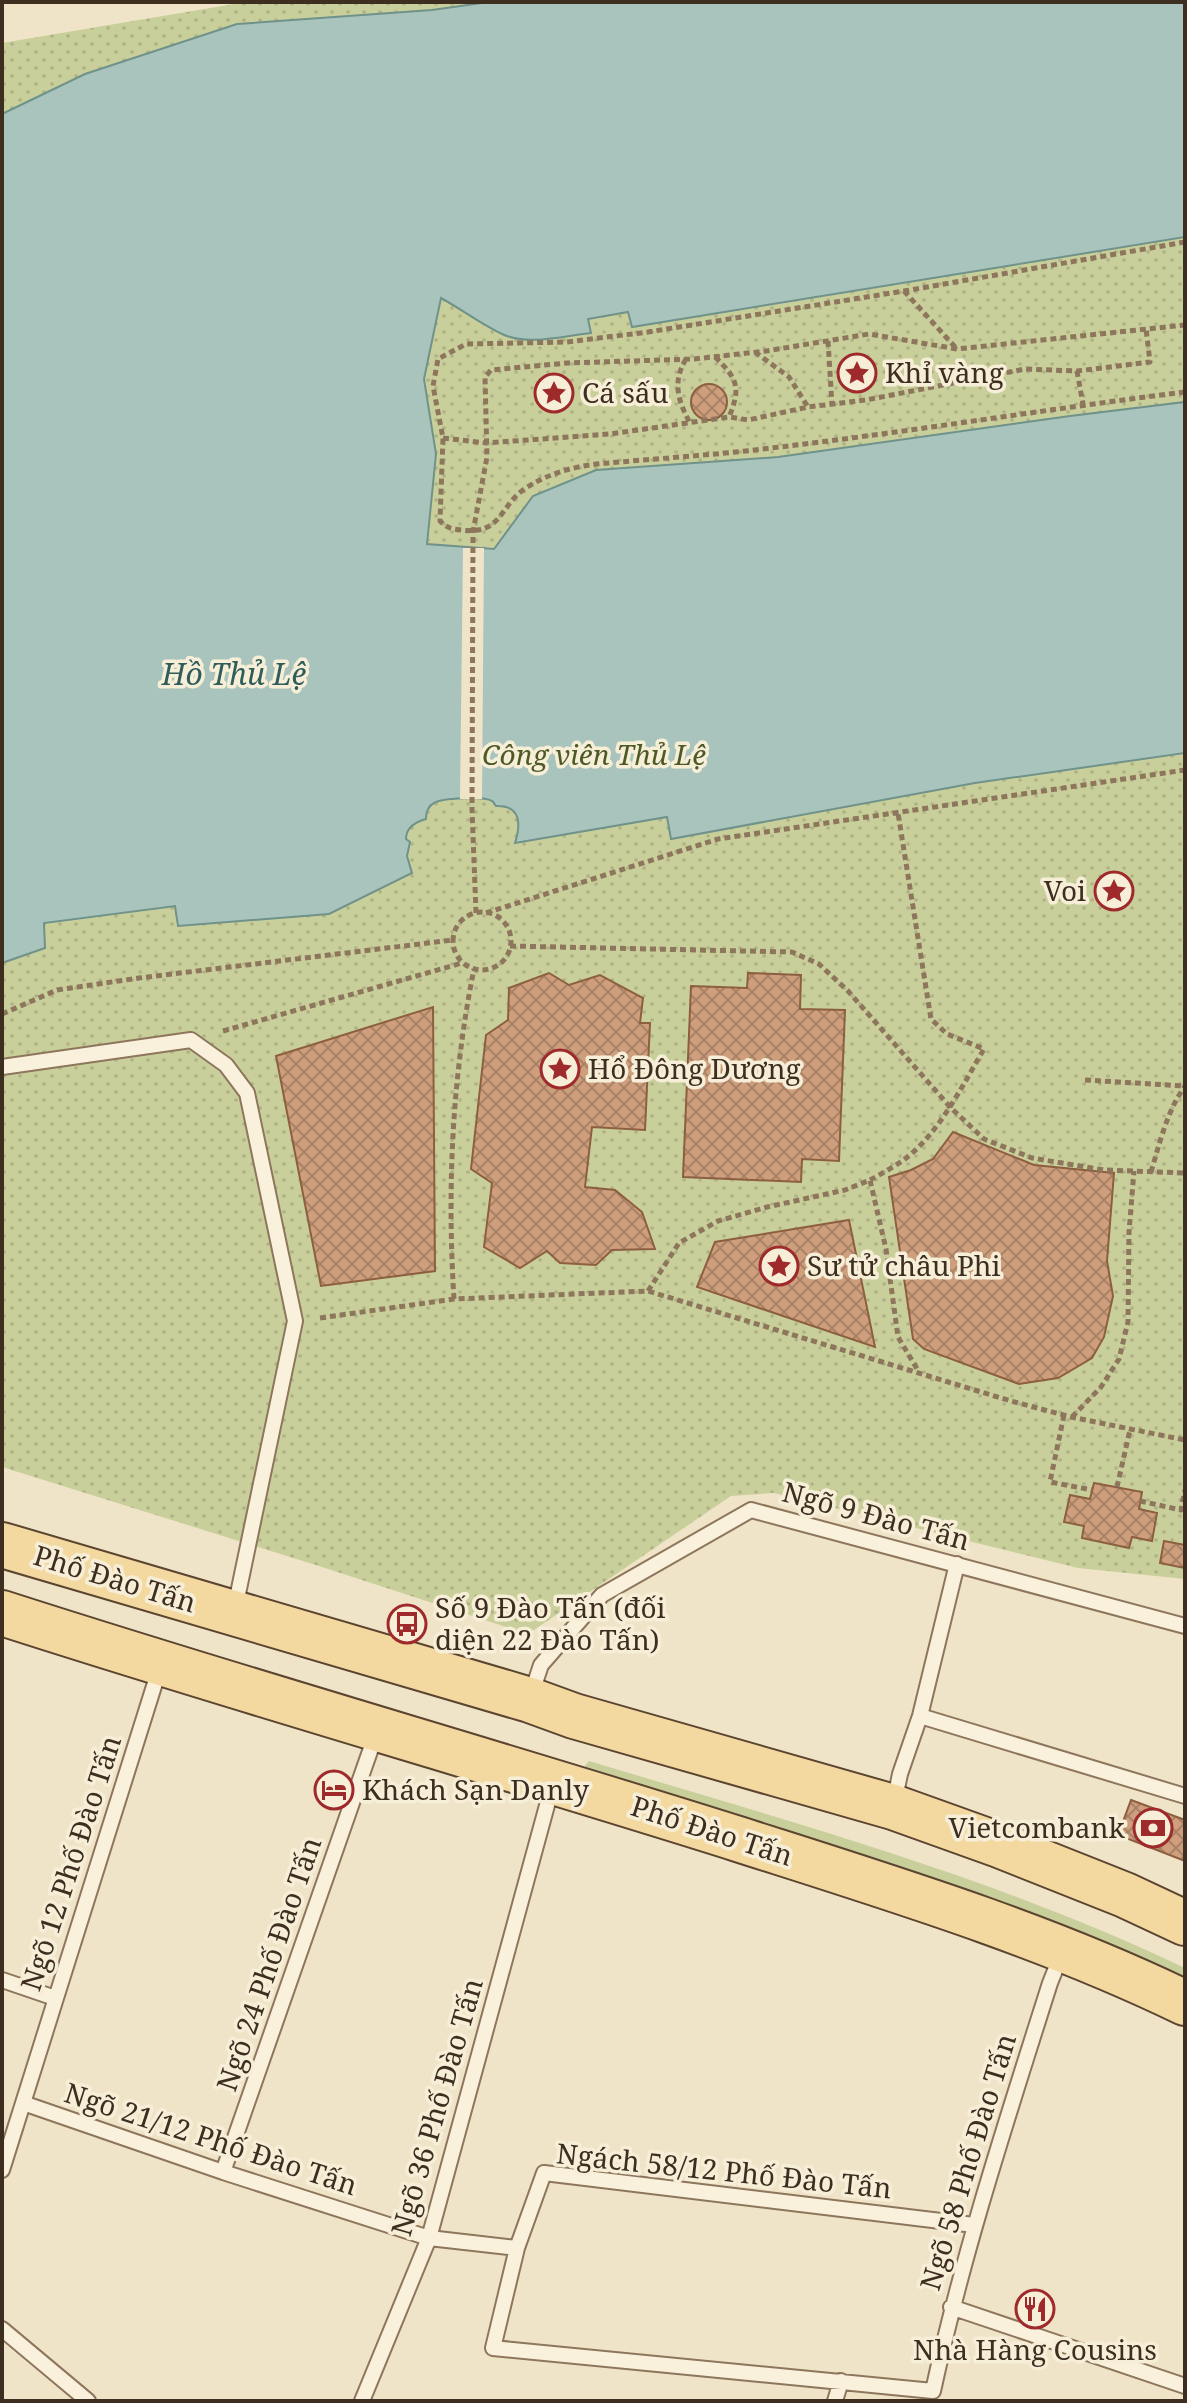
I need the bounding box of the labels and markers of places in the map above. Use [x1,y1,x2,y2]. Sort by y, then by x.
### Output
place icon: Khỉ vàng [836,352,878,394]
place label: Khỉ vàng [885,353,1004,391]
place icon: Cá sấu [533,372,575,414]
place label: Cá sấu [582,373,669,411]
place icon: Voi [1093,870,1135,912]
place label: Voi [1044,871,1086,909]
place icon: Hổ Đông Dương [539,1048,581,1090]
place label: Hổ Đông Dương [588,1049,801,1087]
place icon: Sư tử châu Phi [758,1245,800,1287]
place label: Sư tử châu Phi [807,1246,1001,1284]
place label: Số 9 Đào Tấn (đối diện 22 Đào Tấn) [435,1588,666,1658]
bus stop icon: Số 9 Đào Tấn (đối diện 22 Đào Tấn) [386,1603,428,1645]
hotel icon: Khách Sạn Danly [313,1769,355,1811]
place label: Khách Sạn Danly [362,1770,589,1808]
bank icon: Vietcombank [1132,1807,1174,1849]
place label: Vietcombank [949,1808,1126,1846]
restaurant icon: Nhà Hàng Cousins [1014,2288,1056,2330]
place label: Nhà Hàng Cousins [913,2330,1157,2368]

